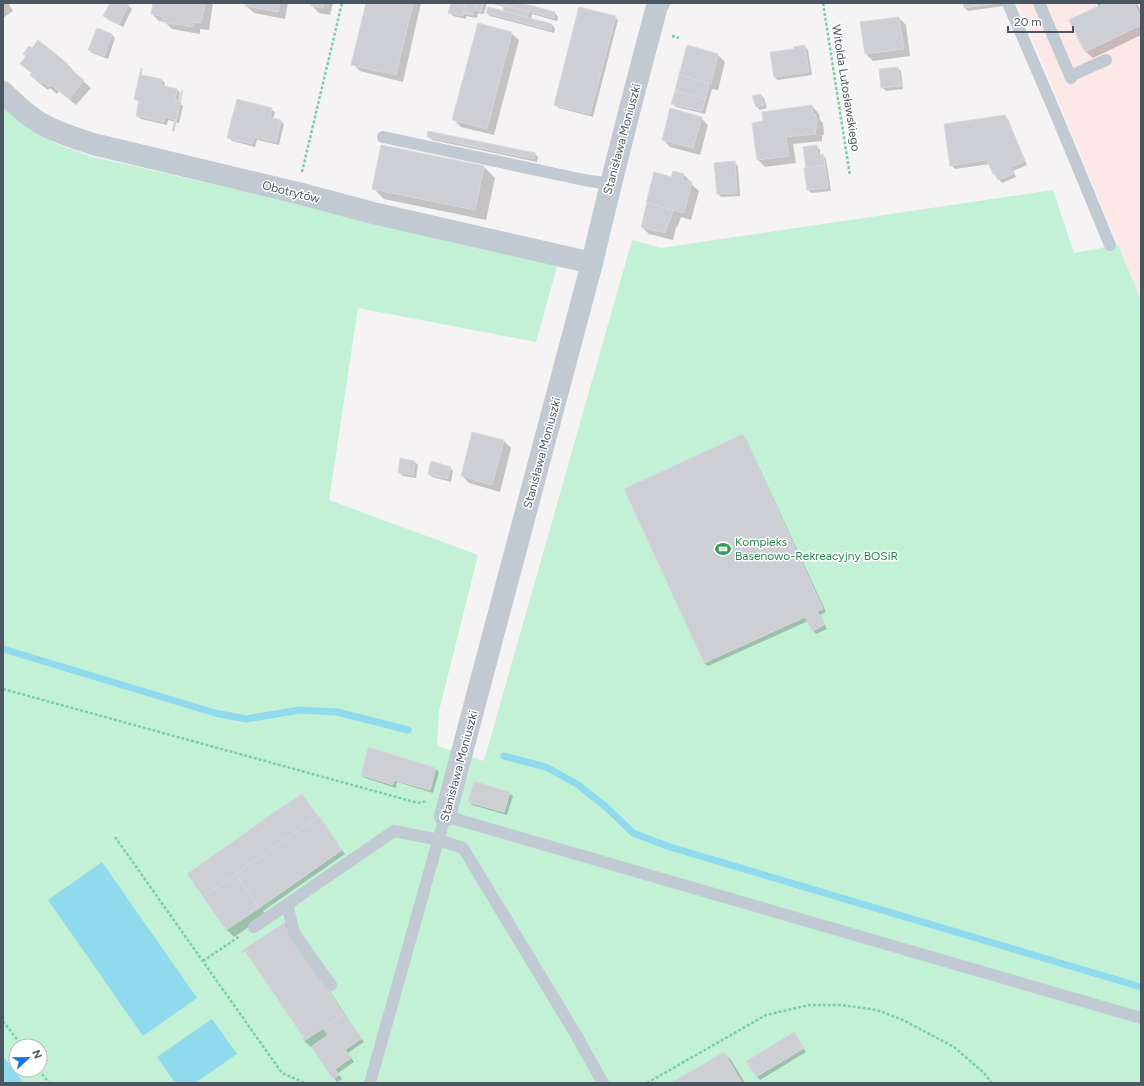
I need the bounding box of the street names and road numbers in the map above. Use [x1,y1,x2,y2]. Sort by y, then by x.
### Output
street label: Witolda Lutosławskiego [829,24,863,152]
street label: Stanisława Moniuszki [600,82,644,196]
street label: Obotrytów [261,178,322,206]
street label: Stanisława Moniuszki [520,396,564,510]
street label: Stanisława Moniuszki [437,709,481,823]

